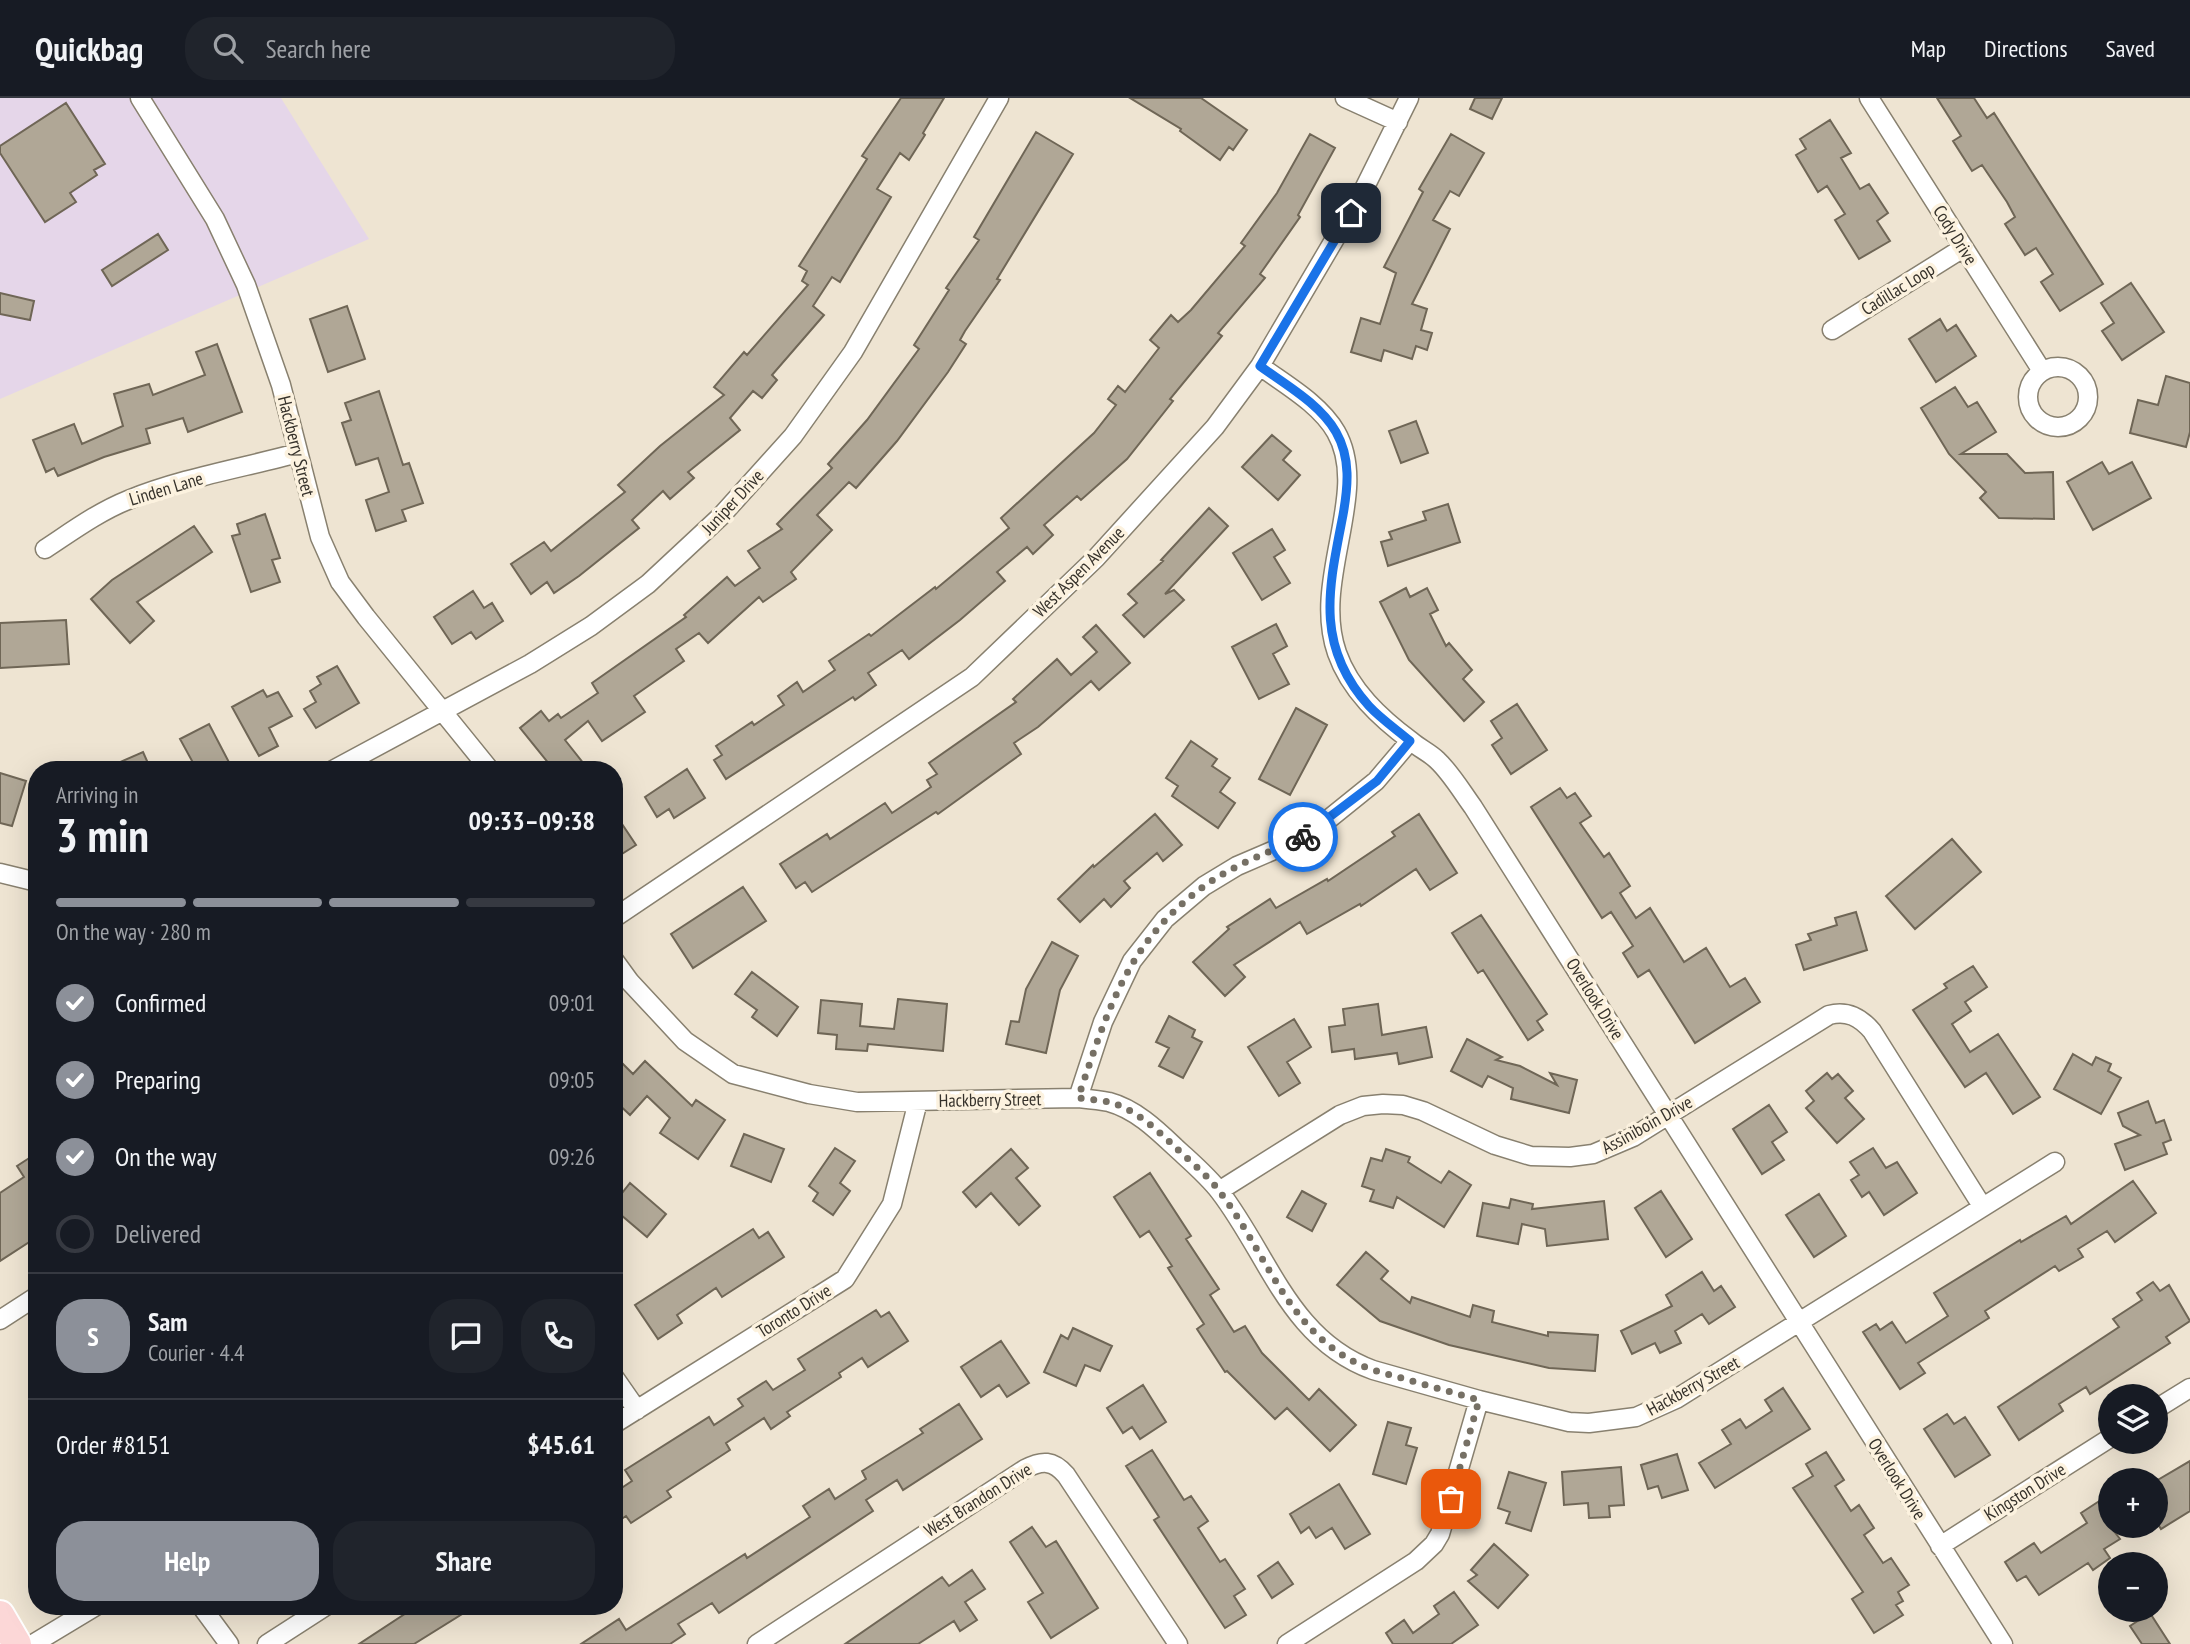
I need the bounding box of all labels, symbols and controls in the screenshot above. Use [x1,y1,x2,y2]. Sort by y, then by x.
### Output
search box [185,17,675,80]
text: Quickbag [35,27,143,70]
icon: search [209,29,247,67]
text: Search here [265,32,371,65]
text: Map [1911,33,1946,64]
text: Directions [1984,33,2068,64]
text: Saved [2106,33,2155,64]
pin [1321,183,1381,243]
icon: home [1332,194,1370,232]
street label: Cody Drive [1928,201,1983,269]
street label: Cadillac Loop [1857,257,1939,320]
street label: Hackberry Street [273,393,320,499]
street label: Juniper Drive [696,464,769,540]
street label: Linden Lane [126,466,206,511]
street label: West Aspen Avenue [1028,521,1129,622]
text: Arriving in [56,780,138,809]
courier [1268,802,1338,872]
text: 09:33–09:38 [468,804,595,837]
text: 3 min [56,805,149,865]
icon: bike [1284,818,1322,856]
text: On the way · 280 m [56,917,211,946]
street label: Overlook Drive [1561,954,1630,1044]
icon: check [56,984,94,1022]
text: Confirmed [115,986,206,1019]
text: 09:01 [549,988,595,1017]
icon: check [56,1061,94,1099]
text: Preparing [115,1063,201,1096]
text: 09:05 [549,1065,595,1094]
street label: Hackberry Street [938,1087,1042,1112]
street label: Assiniboin Drive [1597,1090,1696,1159]
icon: check [56,1138,94,1176]
text: On the way [115,1140,217,1173]
text: 09:26 [549,1142,595,1171]
text: Delivered [115,1217,201,1250]
street label: Toronto Drive [752,1279,835,1343]
button: chat [429,1299,503,1373]
button: phone [521,1299,595,1373]
text: Sam [148,1305,187,1338]
text: S [87,1320,99,1353]
text: Courier · 4.4 [148,1338,244,1367]
street label: Hackberry Street [1642,1351,1743,1421]
map controls [2098,1384,2168,1622]
button: layers [2098,1384,2168,1454]
text: Order #8151 [56,1428,171,1461]
text: $45.61 [527,1428,595,1461]
street label: Overlook Drive [1863,1434,1932,1524]
street label: West Brandon Drive [920,1457,1036,1542]
street label: Kingston Drive [1980,1458,2070,1526]
button: + [2098,1468,2168,1538]
pin [1421,1469,1481,1529]
icon: bag [1432,1480,1470,1518]
button: Help [56,1521,319,1601]
button: Share [333,1521,595,1601]
button: − [2098,1552,2168,1622]

